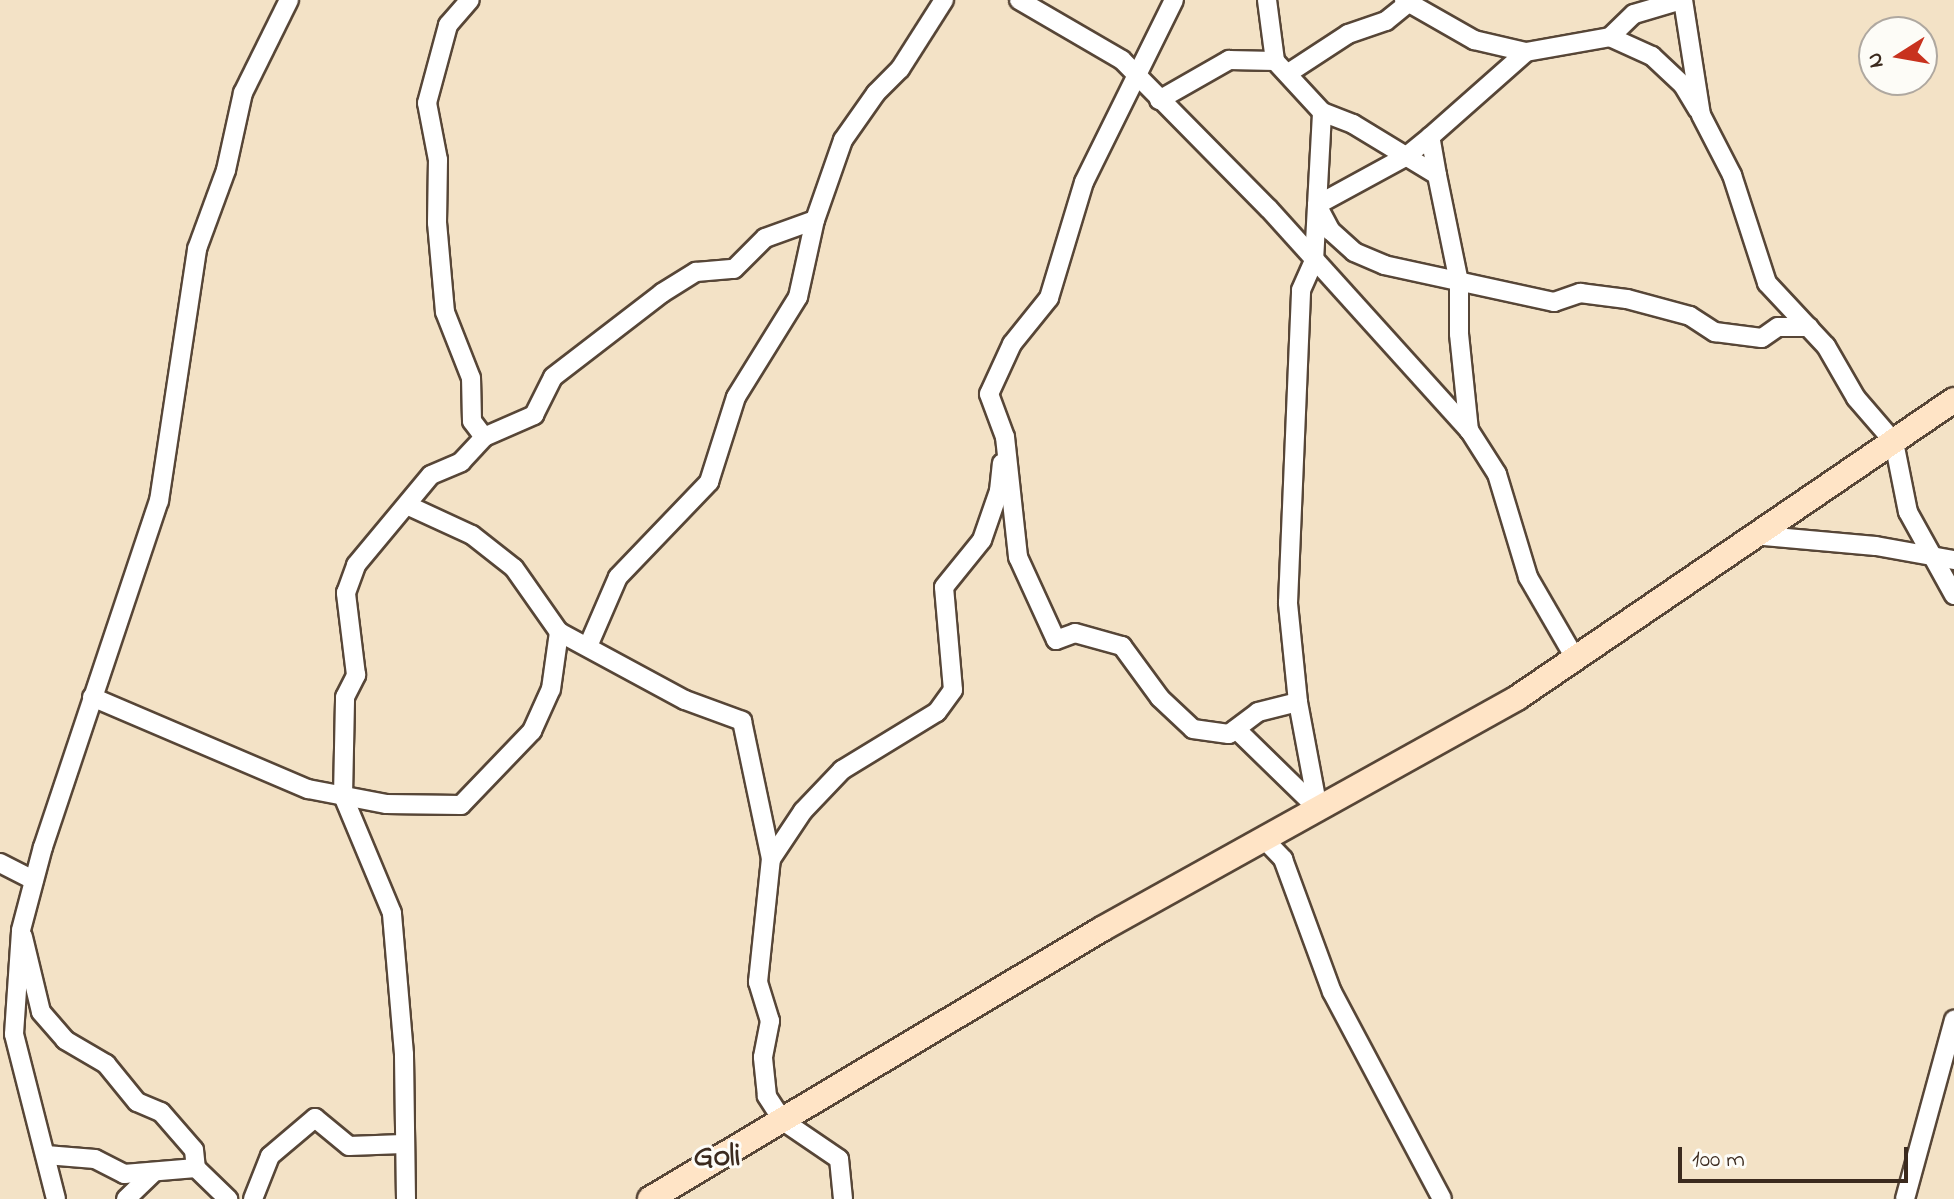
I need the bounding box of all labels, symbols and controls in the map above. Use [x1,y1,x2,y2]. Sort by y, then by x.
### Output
north arrow [1858,16,1938,96]
text: N [1859,50,1894,71]
scale bar [1682,1131,1912,1181]
district label: Goli [694,1139,740,1177]
text: 100 m [1692,1143,1745,1178]

